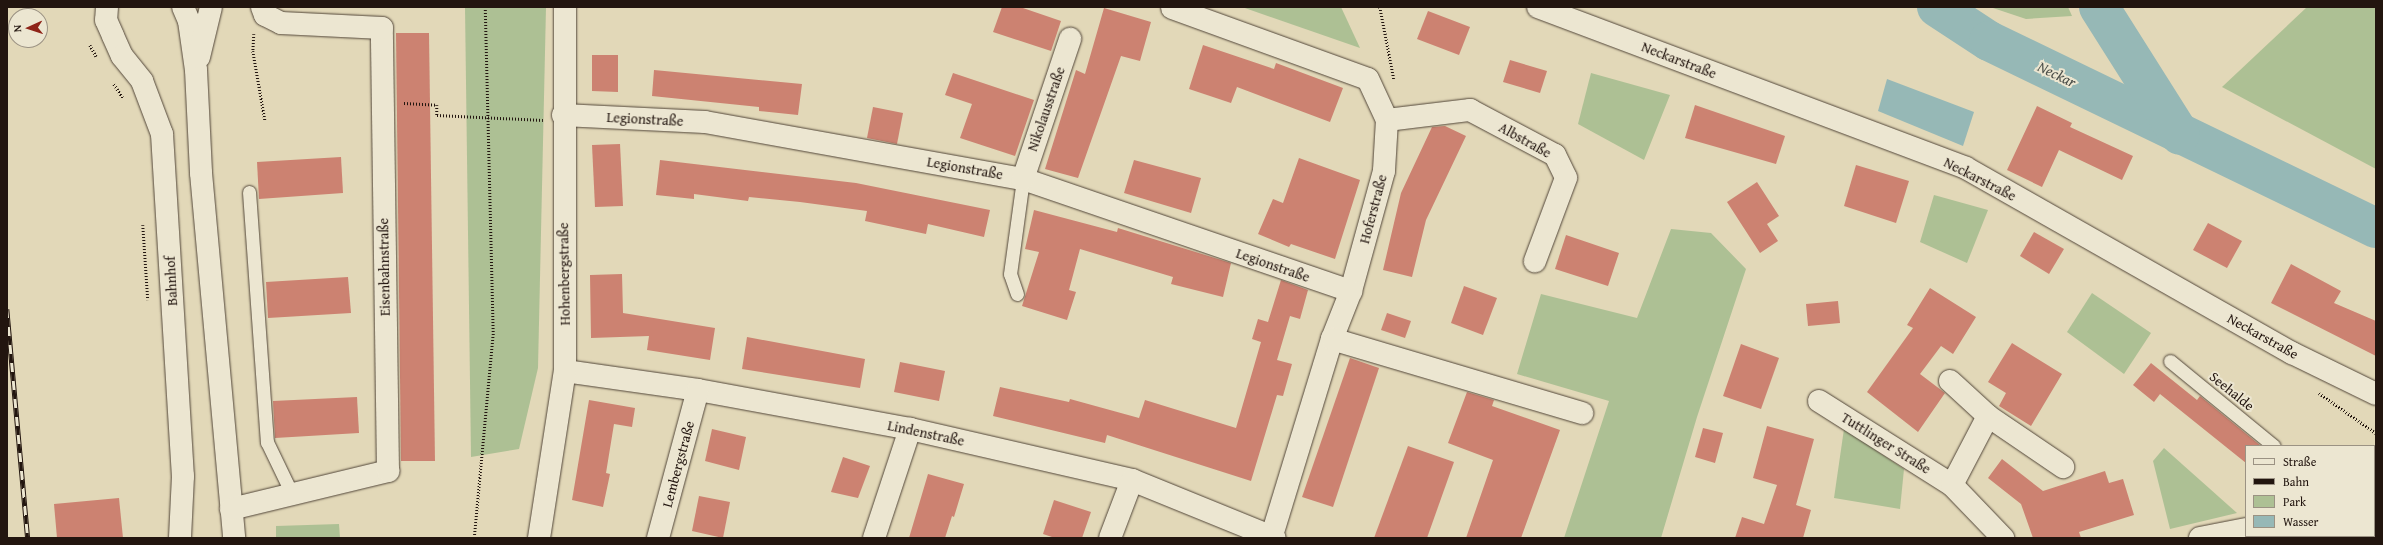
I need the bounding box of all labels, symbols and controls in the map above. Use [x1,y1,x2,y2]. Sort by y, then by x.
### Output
north arrow [8,8,48,48]
text: N [9,24,25,33]
street label: Neckarstraße [1639,38,1719,82]
water label: Neckar [2035,57,2079,91]
street label: Nikolausstraße [1024,65,1068,153]
street label: Legionstraße [606,109,684,129]
street label: Albstraße [1496,119,1554,161]
street label: Legionstraße [926,153,1004,183]
street label: Neckarstraße [1941,154,2019,204]
street label: Hoferstraße [1356,173,1390,245]
street label: Eisenbahnstraße [375,218,393,316]
street label: Hohenbergstraße [555,222,573,326]
street label: Legionstraße [1234,245,1312,285]
street label: Bahnhof [161,256,181,306]
street label: Neckarstraße [2224,310,2302,362]
street label: Seehalde [2206,368,2258,414]
street label: Tuttlinger Straße [1838,409,1934,477]
street label: Lindenstraße [886,417,966,449]
street label: Lembergstraße [658,419,698,509]
legend [2245,445,2375,537]
text: Straße [2283,453,2316,470]
text: Bahn [2283,473,2309,490]
text: Park [2283,493,2306,510]
text: Wasser [2283,513,2319,530]

